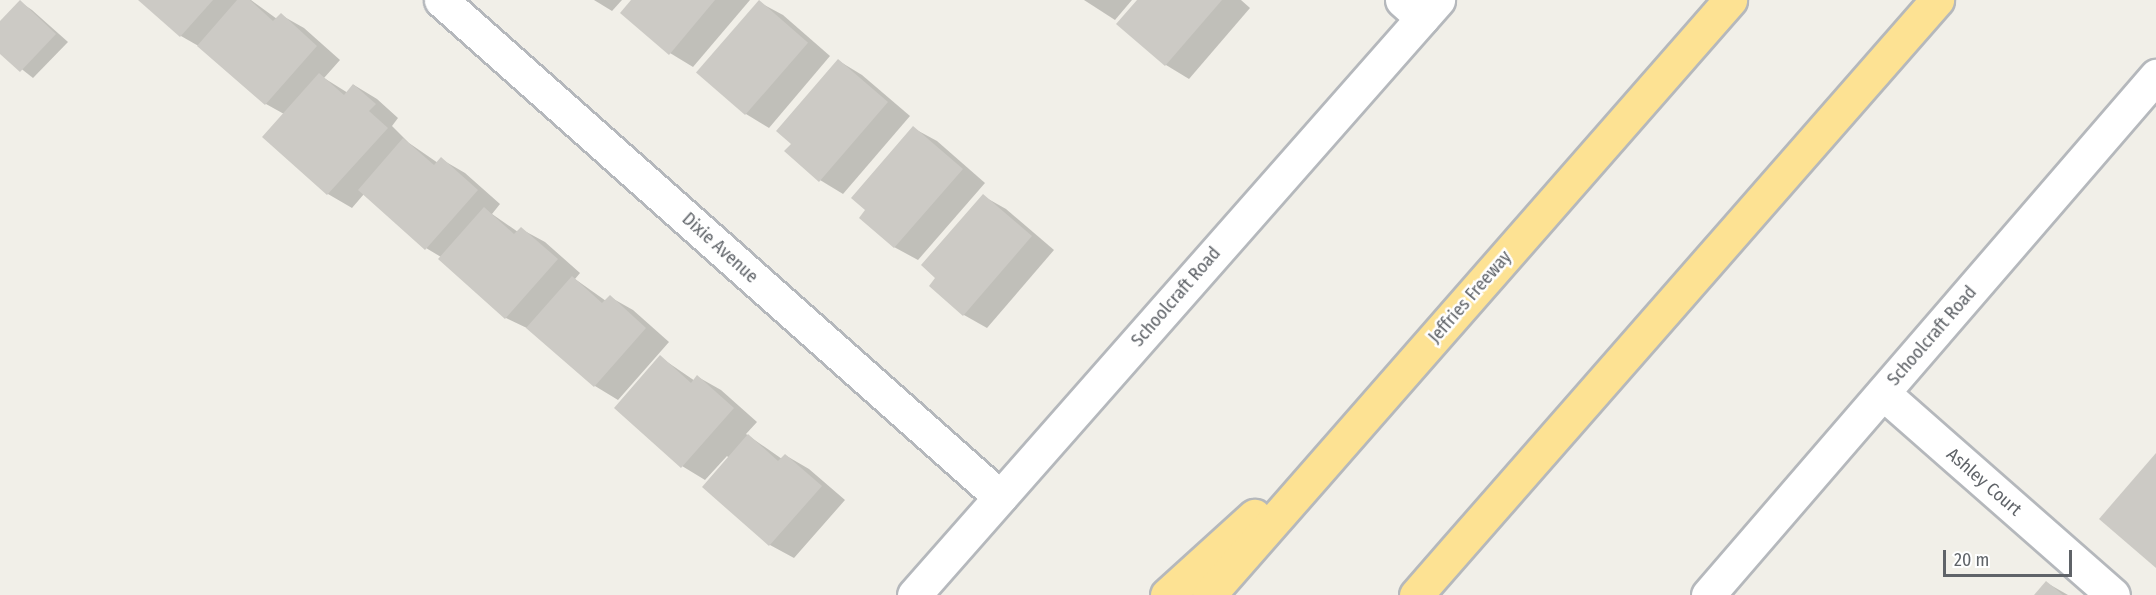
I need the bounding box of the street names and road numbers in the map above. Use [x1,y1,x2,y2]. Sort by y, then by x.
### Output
street label: Dixie Avenue [678,208,762,288]
street label: Schoolcraft Road [1127,243,1225,351]
street label: Jeffries Freeway [1424,246,1516,348]
street label: Schoolcraft Road [1883,282,1981,390]
street label: Ashley Court [1942,444,2026,520]

